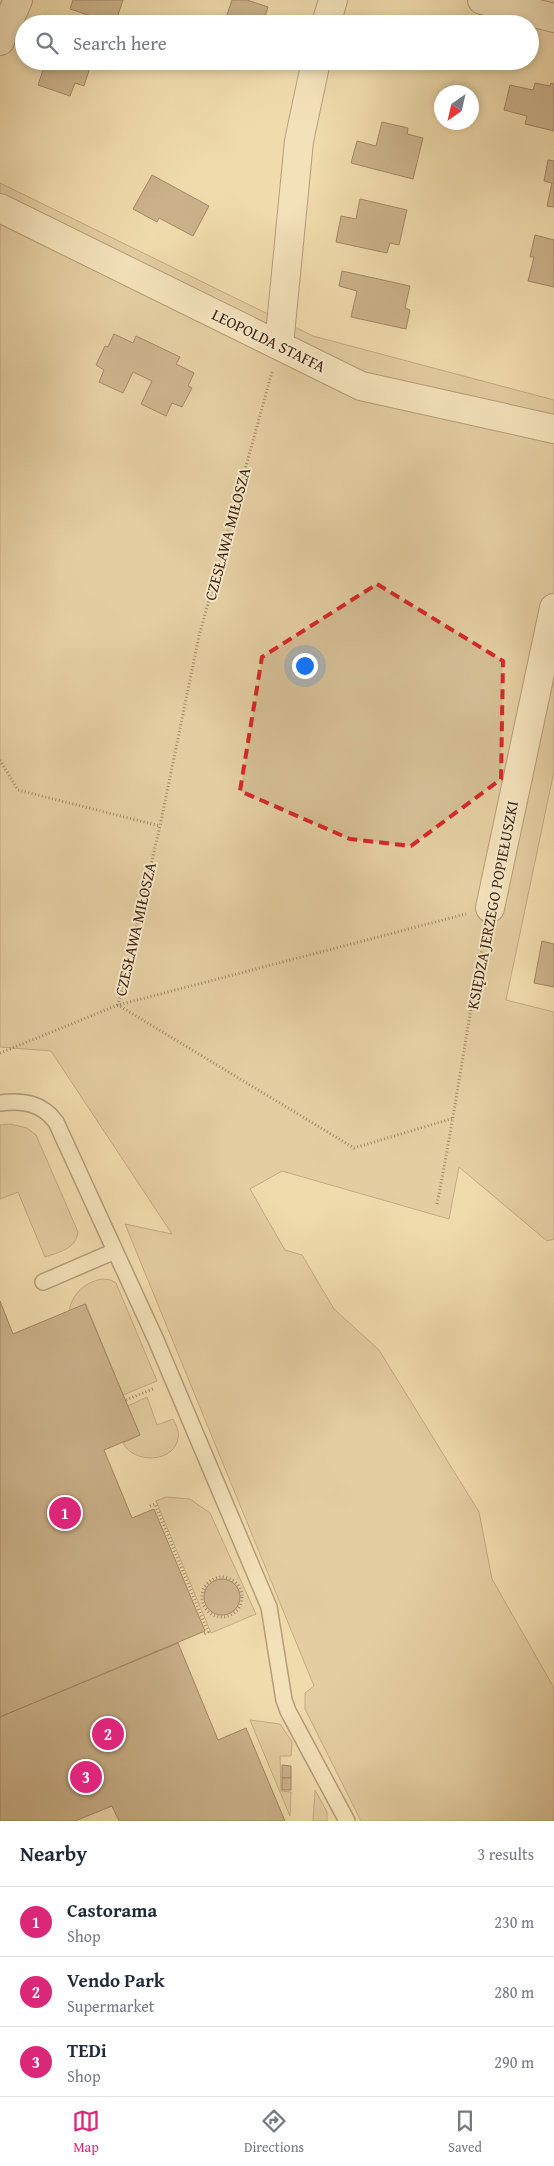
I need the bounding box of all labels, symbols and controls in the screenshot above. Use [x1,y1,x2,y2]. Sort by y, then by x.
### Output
search box [15,15,539,70]
icon: search [33,29,61,57]
text: Search here [73,29,167,57]
north arrow [434,85,479,130]
street label: LEOPOLDA STAFFA [208,302,330,378]
street label: CZESŁAWA MIŁOSZA [198,465,256,603]
your location [292,653,318,679]
street label: KSIĘDZA JERZEGO POPIEŁUSZKI [460,798,524,1011]
street label: CZESŁAWA MIŁOSZA [108,859,162,998]
pin: 1 [49,1494,81,1532]
pin: 2 [92,1715,124,1753]
pin: 3 [70,1758,102,1796]
text: Nearby [20,1838,87,1869]
text: 3 results [477,1842,534,1866]
text: Castorama [67,1896,157,1924]
text: 1 [32,1910,40,1934]
text: 230 m [494,1910,534,1934]
text: Shop [67,1924,101,1948]
text: Vendo Park [67,1966,165,1994]
text: 2 [32,1980,40,2004]
text: 280 m [494,1980,534,2004]
text: Supermarket [67,1994,154,2018]
text: TEDi [67,2036,107,2064]
text: 3 [32,2050,40,2074]
text: 290 m [494,2050,534,2074]
text: Shop [67,2064,101,2088]
tab: Map [72,2107,100,2157]
tab: Directions [244,2107,304,2157]
tab: Saved [448,2107,482,2157]

